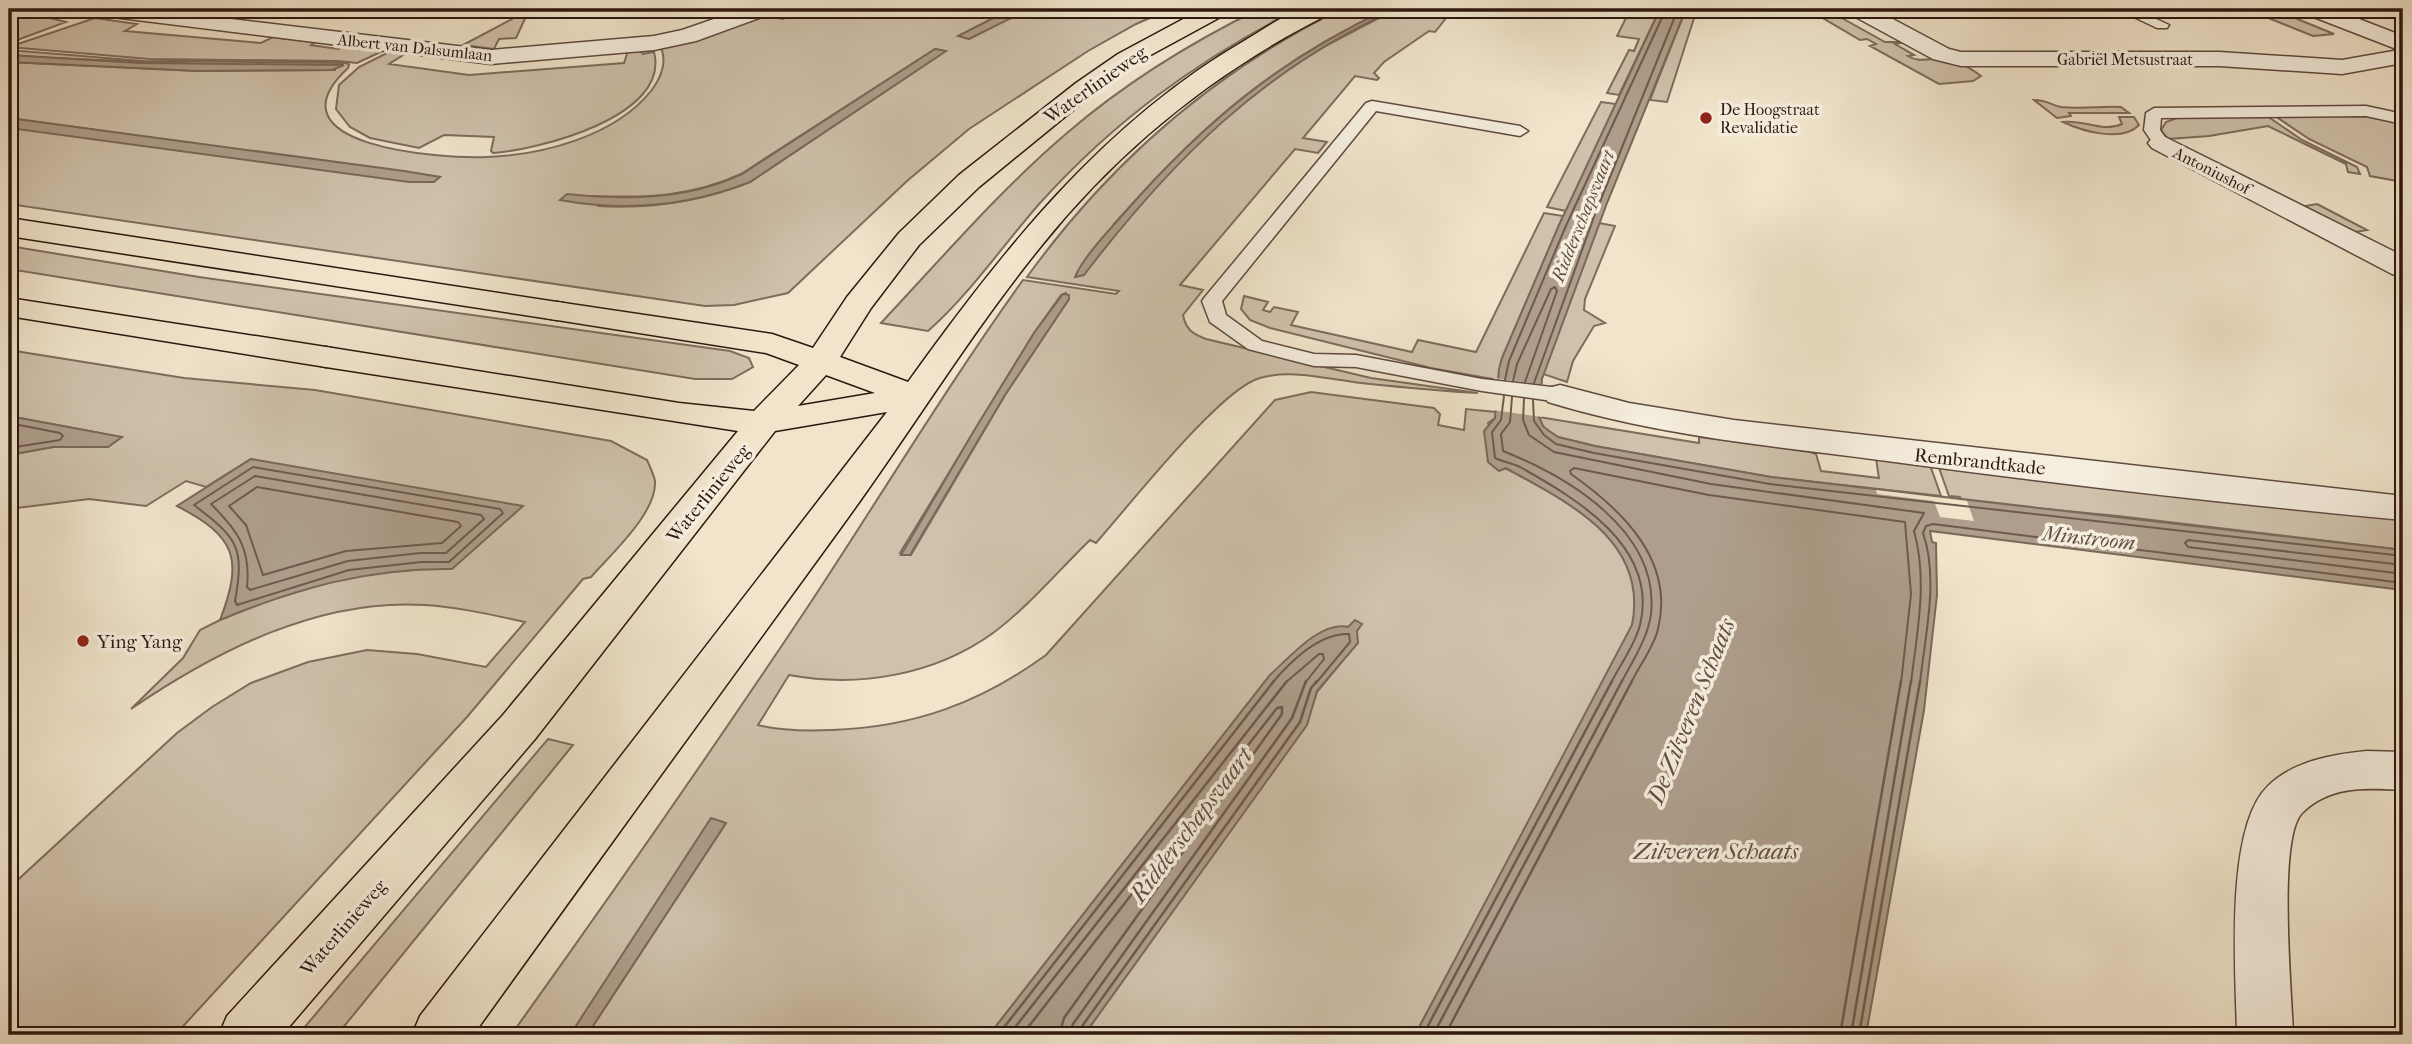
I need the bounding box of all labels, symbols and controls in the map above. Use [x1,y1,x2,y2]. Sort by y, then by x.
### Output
street label: Albert van Dalsumlaan [335,30,494,65]
street label: Waterlinieweg [1039,41,1152,129]
street label: Gabriël Metsustraat [2057,50,2193,69]
place label: De Hoogstraat Revalidatie [1720,100,1820,137]
marker: De Hoogstraat Revalidatie [1698,110,1714,126]
street label: Antoniushof [2169,142,2257,200]
water label: Ridderschapsvaart [1547,146,1620,286]
street label: Waterlinieweg [662,439,756,548]
street label: Rembrandtkade [1913,444,2047,480]
water label: Minstroom [2040,521,2137,555]
water label: De Zilveren Schaats [1640,614,1741,809]
place label: Ying Yang [96,631,183,653]
marker: Ying Yang [75,633,91,649]
water label: Ridderschapsvaart [1123,741,1259,909]
water label: Zilveren Schaats [1632,837,1799,865]
street label: Waterlinieweg [295,874,392,981]

